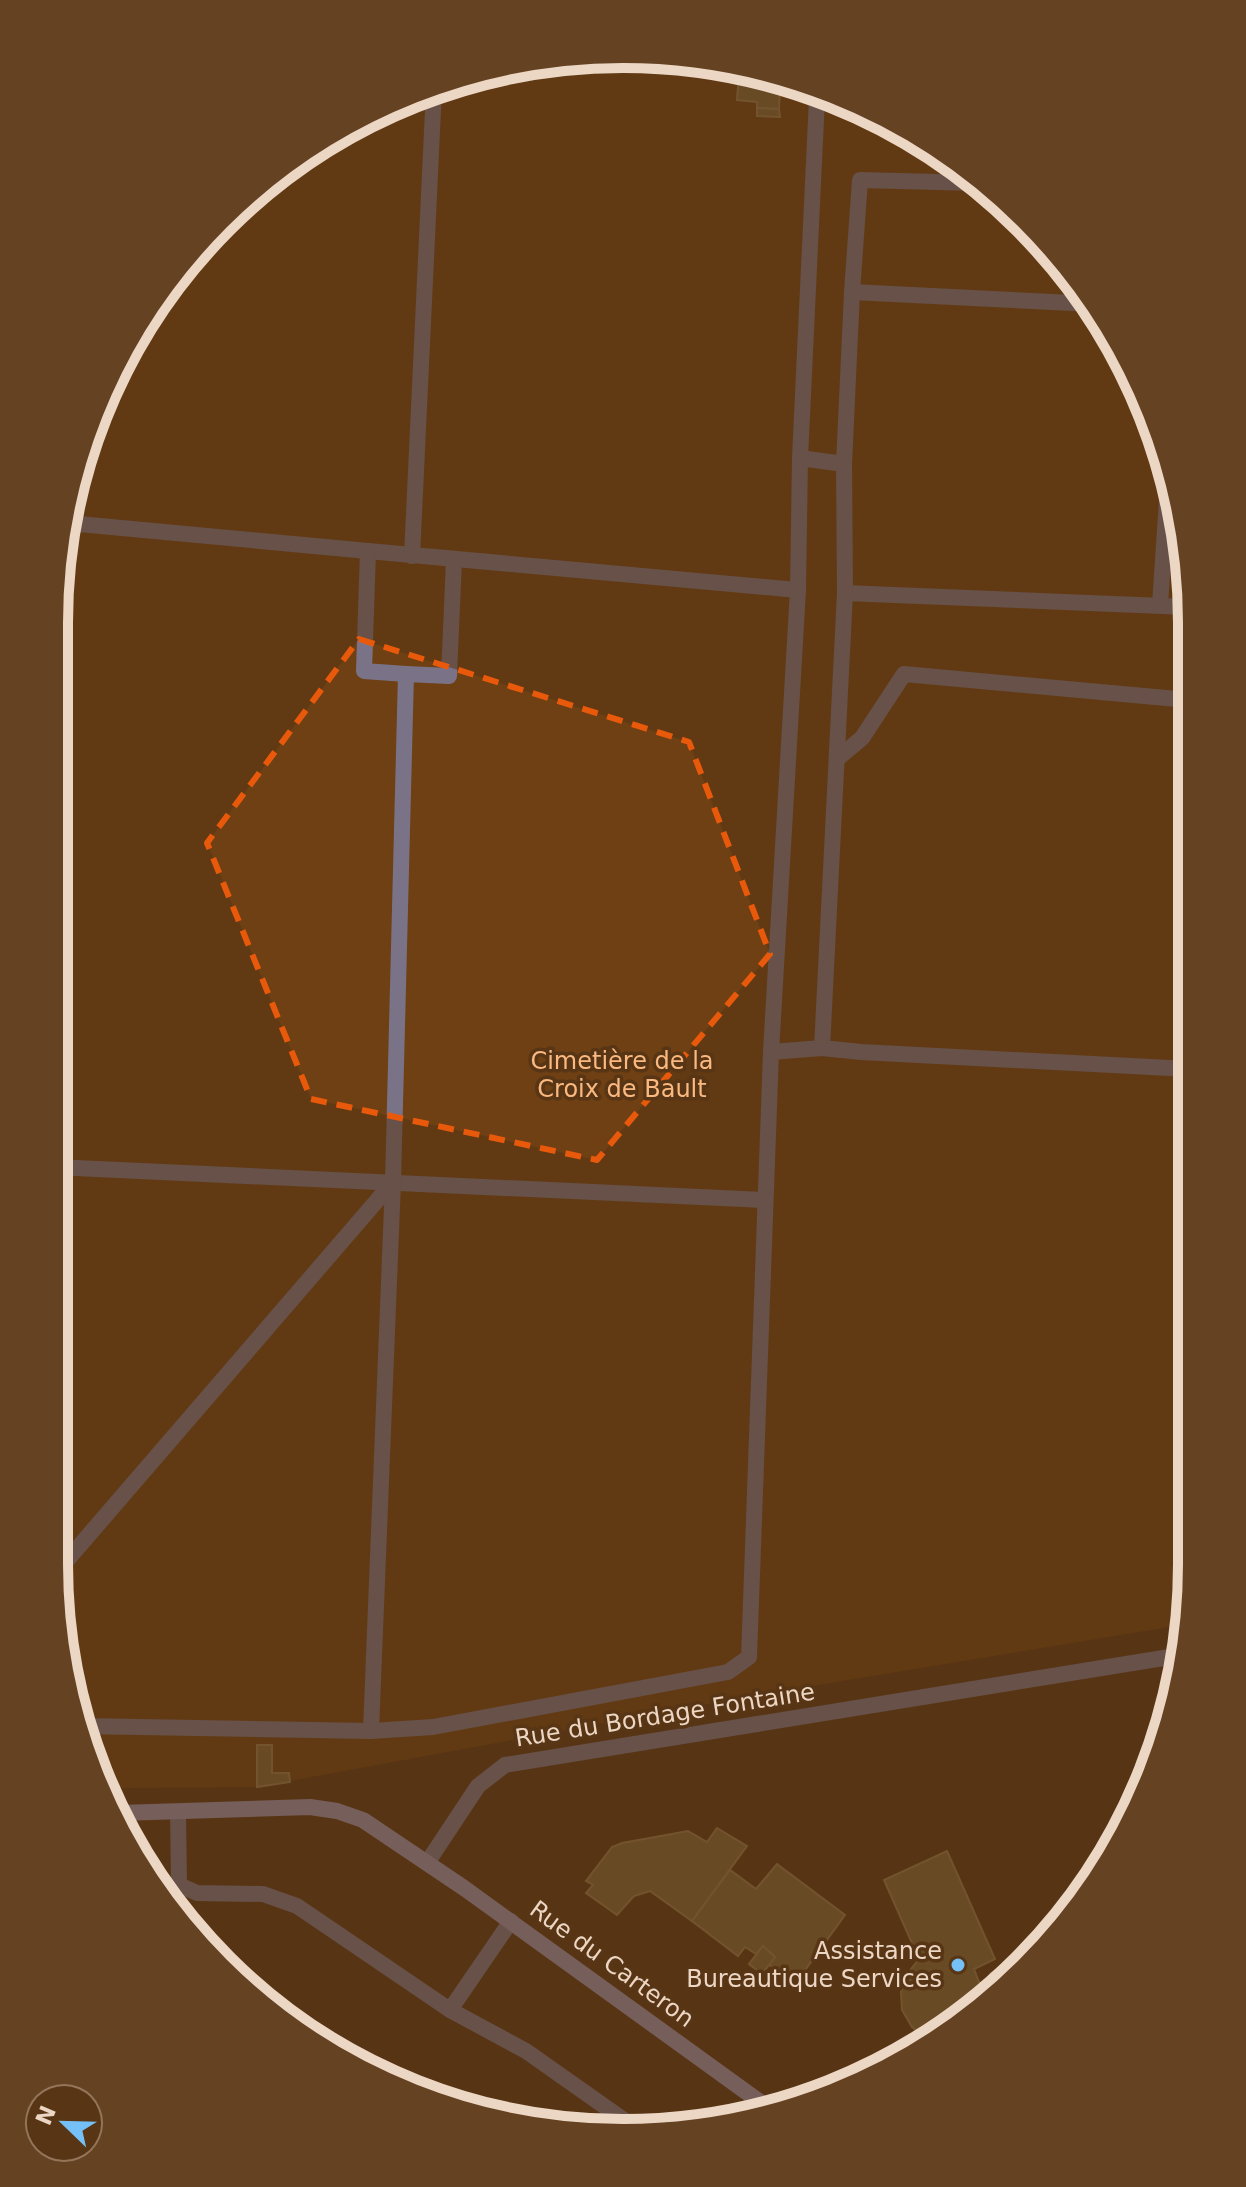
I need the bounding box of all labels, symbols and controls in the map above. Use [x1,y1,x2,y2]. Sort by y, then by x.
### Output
park label: Cimetière de la Croix de Bault [530,1047,714,1103]
street label: Rue du Bordage Fontaine [513,1677,817,1753]
street label: Rue du Carteron [524,1895,700,2033]
place label: Assistance Bureautique Services [686,1937,942,1993]
marker: Assistance Bureautique Services [949,1956,967,1974]
north arrow [24,2083,104,2163]
text: N [31,2102,61,2129]

